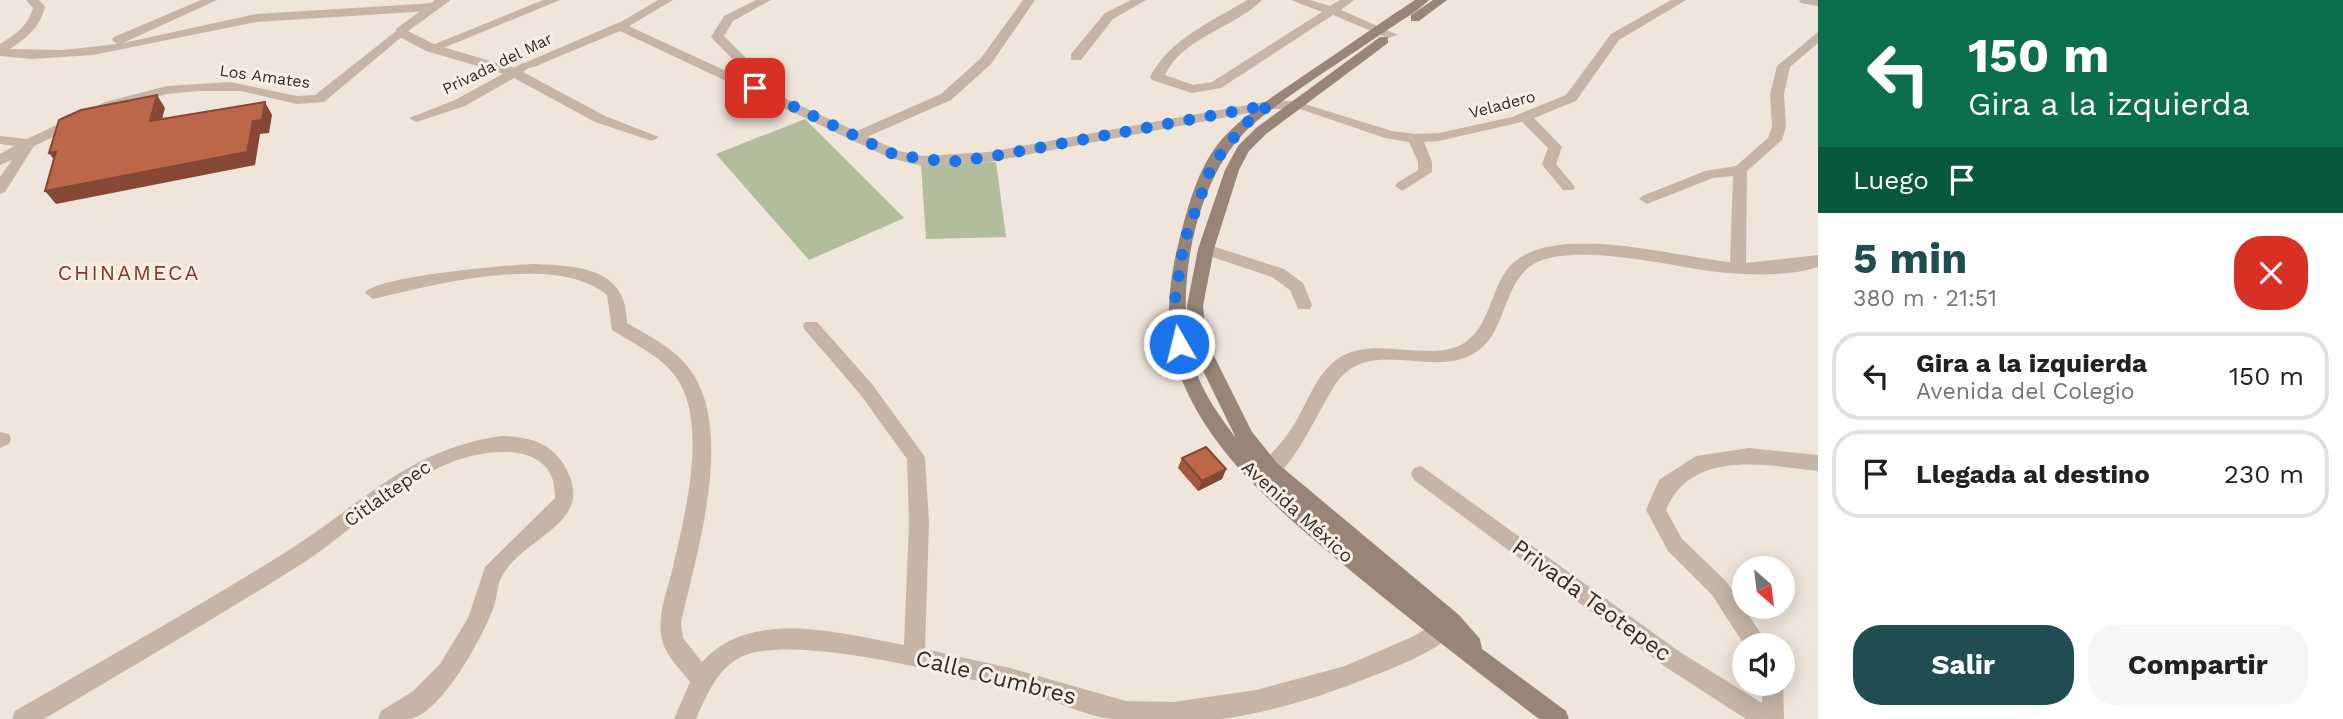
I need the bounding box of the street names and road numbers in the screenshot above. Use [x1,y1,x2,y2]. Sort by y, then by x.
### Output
street label: Privada del Mar [439,28,556,98]
street label: Los Amates [219,61,311,92]
street label: Veladero [1467,87,1537,122]
street label: Citlaltepec [340,455,435,532]
street label: Avenida México [1237,455,1358,567]
street label: Privada Teotepec [1507,534,1677,667]
street label: Calle Cumbres [913,644,1079,711]

